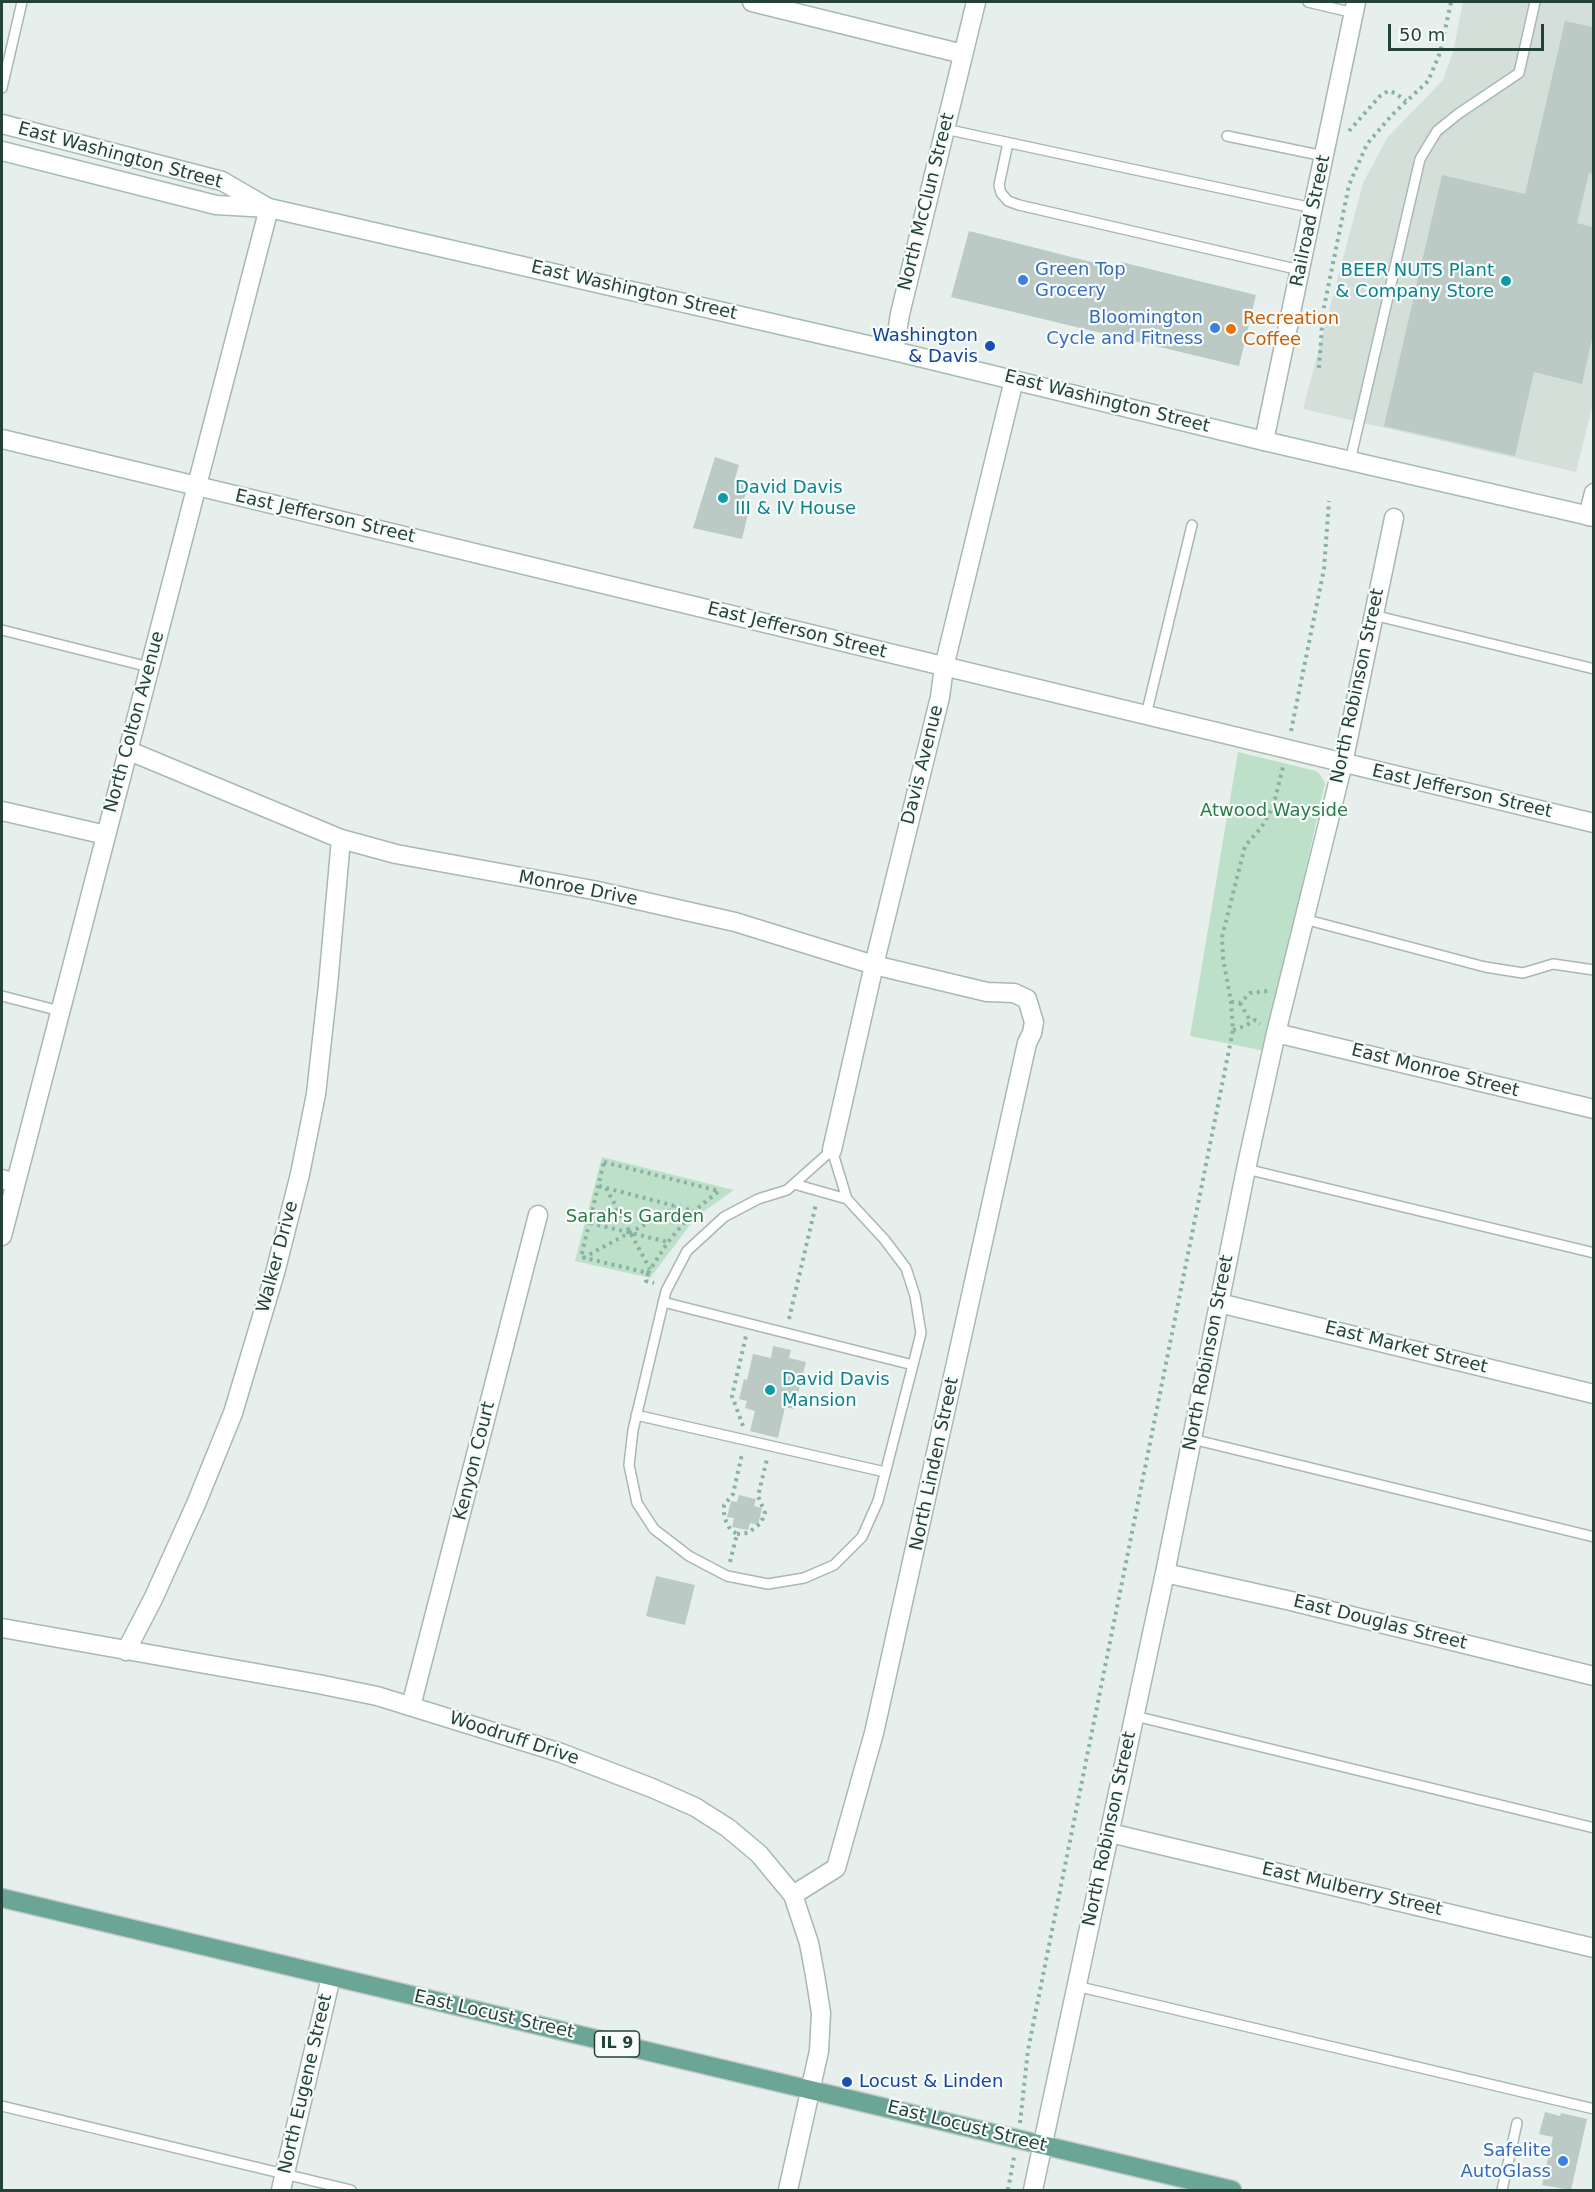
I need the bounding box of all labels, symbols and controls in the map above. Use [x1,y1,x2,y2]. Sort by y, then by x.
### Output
scale bar [1391,12,1547,50]
text: 50 m [1399,24,1445,45]
street label: North McClun Street [894,111,960,293]
street label: East Washington Street [15,118,225,194]
street label: Railroad Street [1287,153,1335,289]
street label: East Washington Street [529,257,739,325]
place label: Green Top Grocery [1035,259,1126,302]
place label: BEER NUTS Plant & Company Store [1335,260,1494,302]
marker: Green Top Grocery [1016,273,1030,287]
marker: BEER NUTS Plant & Company Store [1499,274,1513,288]
place label: Bloomington Cycle and Fitness [1046,307,1203,350]
place label: Recreation Coffee [1243,308,1339,350]
marker: Bloomington Cycle and Fitness [1208,321,1222,335]
marker: Recreation Coffee [1224,322,1238,336]
place label: Washington & Davis [872,325,978,368]
marker: Washington & Davis [983,339,997,353]
street label: East Washington Street [1002,366,1212,438]
place label: David Davis III & IV House [735,477,856,520]
street label: East Jefferson Street [233,486,417,548]
marker: David Davis III & IV House [716,491,730,505]
street label: North Robinson Street [1327,587,1389,785]
street label: East Jefferson Street [705,598,889,664]
street label: North Colton Avenue [100,629,170,815]
street label: Davis Avenue [898,703,948,827]
street label: East Jefferson Street [1370,761,1554,823]
park label: Atwood Wayside [1200,800,1348,822]
street label: Monroe Drive [517,867,639,911]
street label: East Monroe Street [1349,1040,1521,1102]
street label: Walker Drive [253,1199,303,1315]
park label: Sarah's Garden [566,1206,704,1228]
street label: North Robinson Street [1179,1253,1239,1453]
street label: East Market Street [1322,1317,1490,1379]
place label: David Davis Mansion [782,1369,890,1412]
street label: North Linden Street [906,1375,964,1553]
marker: David Davis Mansion [763,1383,777,1397]
street label: Kenyon Court [450,1399,500,1523]
street label: East Douglas Street [1291,1591,1469,1655]
street label: Woodruff Drive [446,1708,582,1770]
street label: North Robinson Street [1079,1730,1141,1928]
street label: East Mulberry Street [1260,1859,1444,1921]
street label: East Locust Street [412,1986,576,2044]
street label: North Eugene Street [275,1992,337,2176]
road number: IL 9 [594,2031,640,2057]
place label: Locust & Linden [859,2071,1003,2093]
marker: Locust & Linden [840,2075,854,2089]
street label: East Locust Street [885,2097,1049,2157]
place label: Safelite AutoGlass [1460,2140,1551,2182]
marker: Safelite AutoGlass [1556,2154,1570,2168]

